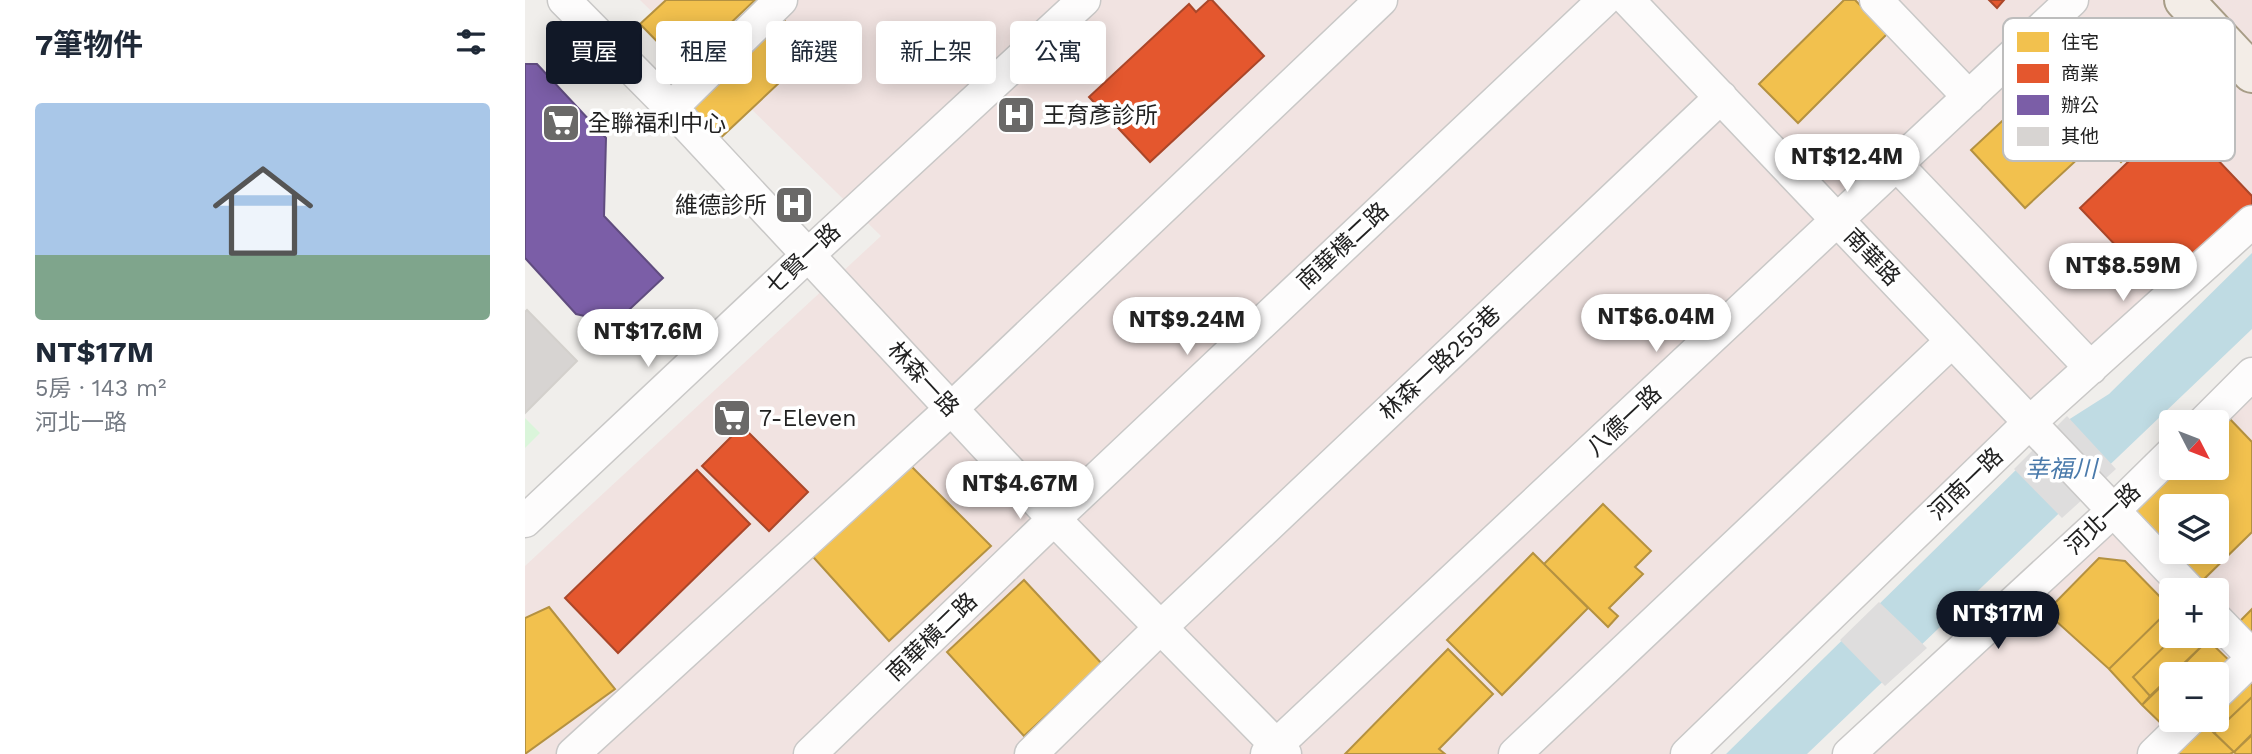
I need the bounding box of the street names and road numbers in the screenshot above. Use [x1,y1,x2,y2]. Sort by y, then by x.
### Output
street label: 南華橫二路 [1292,197,1394,295]
street label: 七賢一路 [760,218,846,300]
street label: 南華路 [1838,223,1906,291]
street label: 林森一路255巷 [1374,300,1506,426]
street label: 林森一路 [882,336,964,422]
street label: 八德一路 [1581,380,1667,462]
street label: 河南一路 [1924,442,2008,526]
street label: 河北一路 [2060,478,2146,560]
street label: 南華橫二路 [881,587,983,687]

